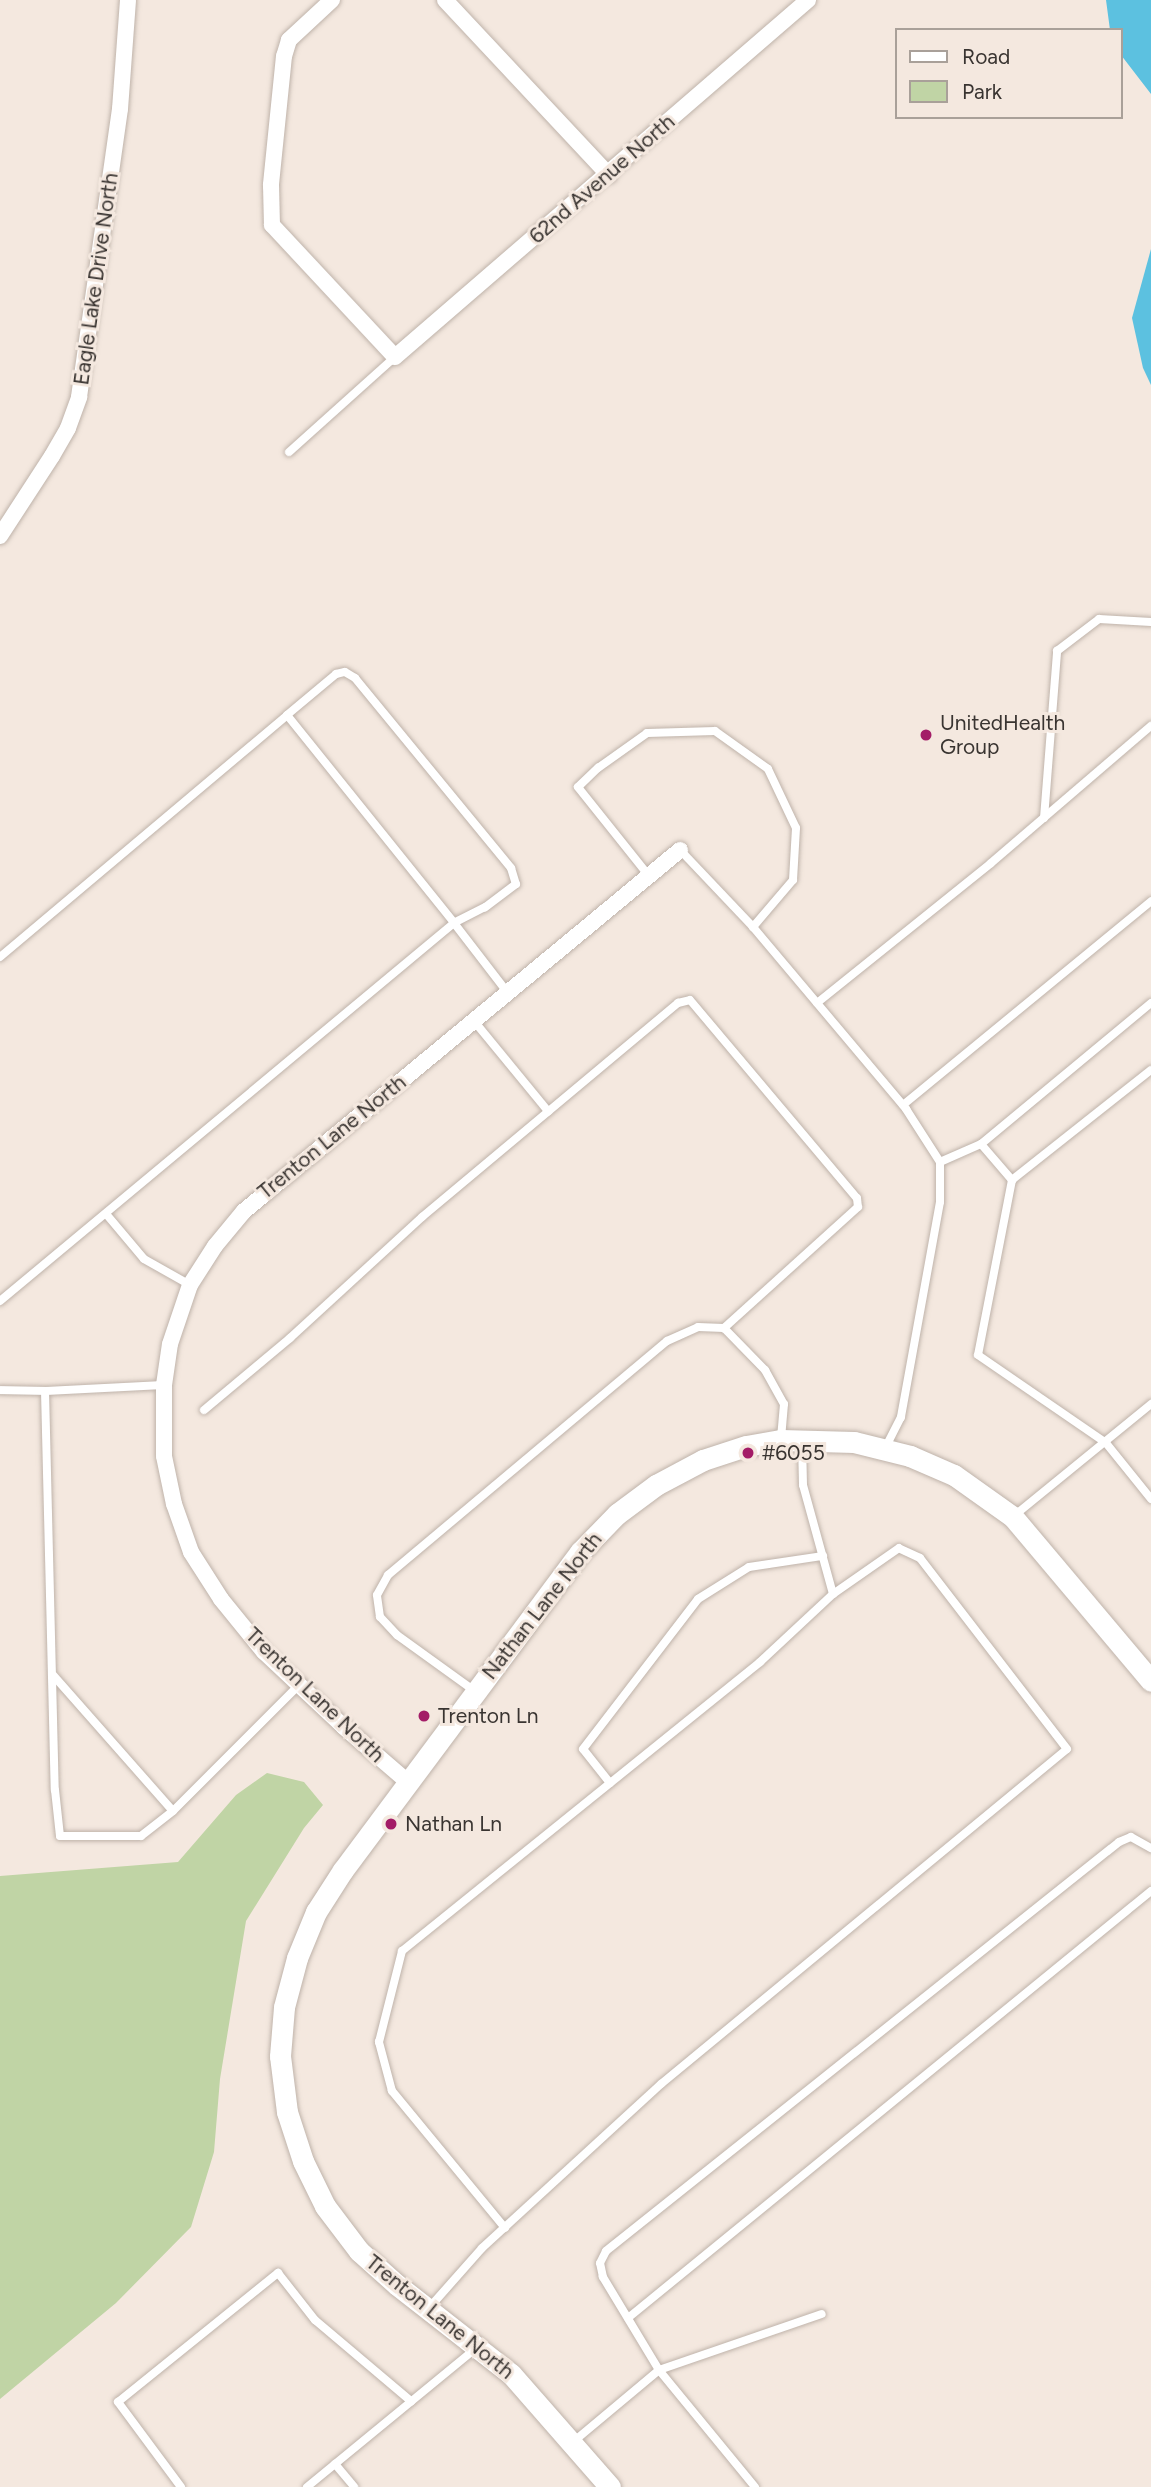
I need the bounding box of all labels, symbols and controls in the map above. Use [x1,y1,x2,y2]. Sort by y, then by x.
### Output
legend [895,28,1123,119]
text: Road [962,44,1010,69]
text: Park [962,79,1002,104]
street label: 62nd Avenue North [524,109,680,249]
street label: Eagle Lake Drive North [69,171,123,387]
place label: UnitedHealth Group [940,710,1065,760]
marker: UnitedHealth Group [918,727,934,743]
street label: Trenton Lane North [253,1070,411,1204]
place label: #6055 [762,1440,825,1466]
marker: #6055 [740,1445,756,1461]
street label: Nathan Lane North [477,1528,607,1684]
street label: Trenton Lane North [240,1622,390,1768]
place label: Trenton Ln [438,1703,539,1729]
marker: Trenton Ln [416,1708,432,1724]
place label: Nathan Ln [405,1811,502,1837]
marker: Nathan Ln [383,1816,399,1832]
street label: Trenton Lane North [361,2250,519,2384]

